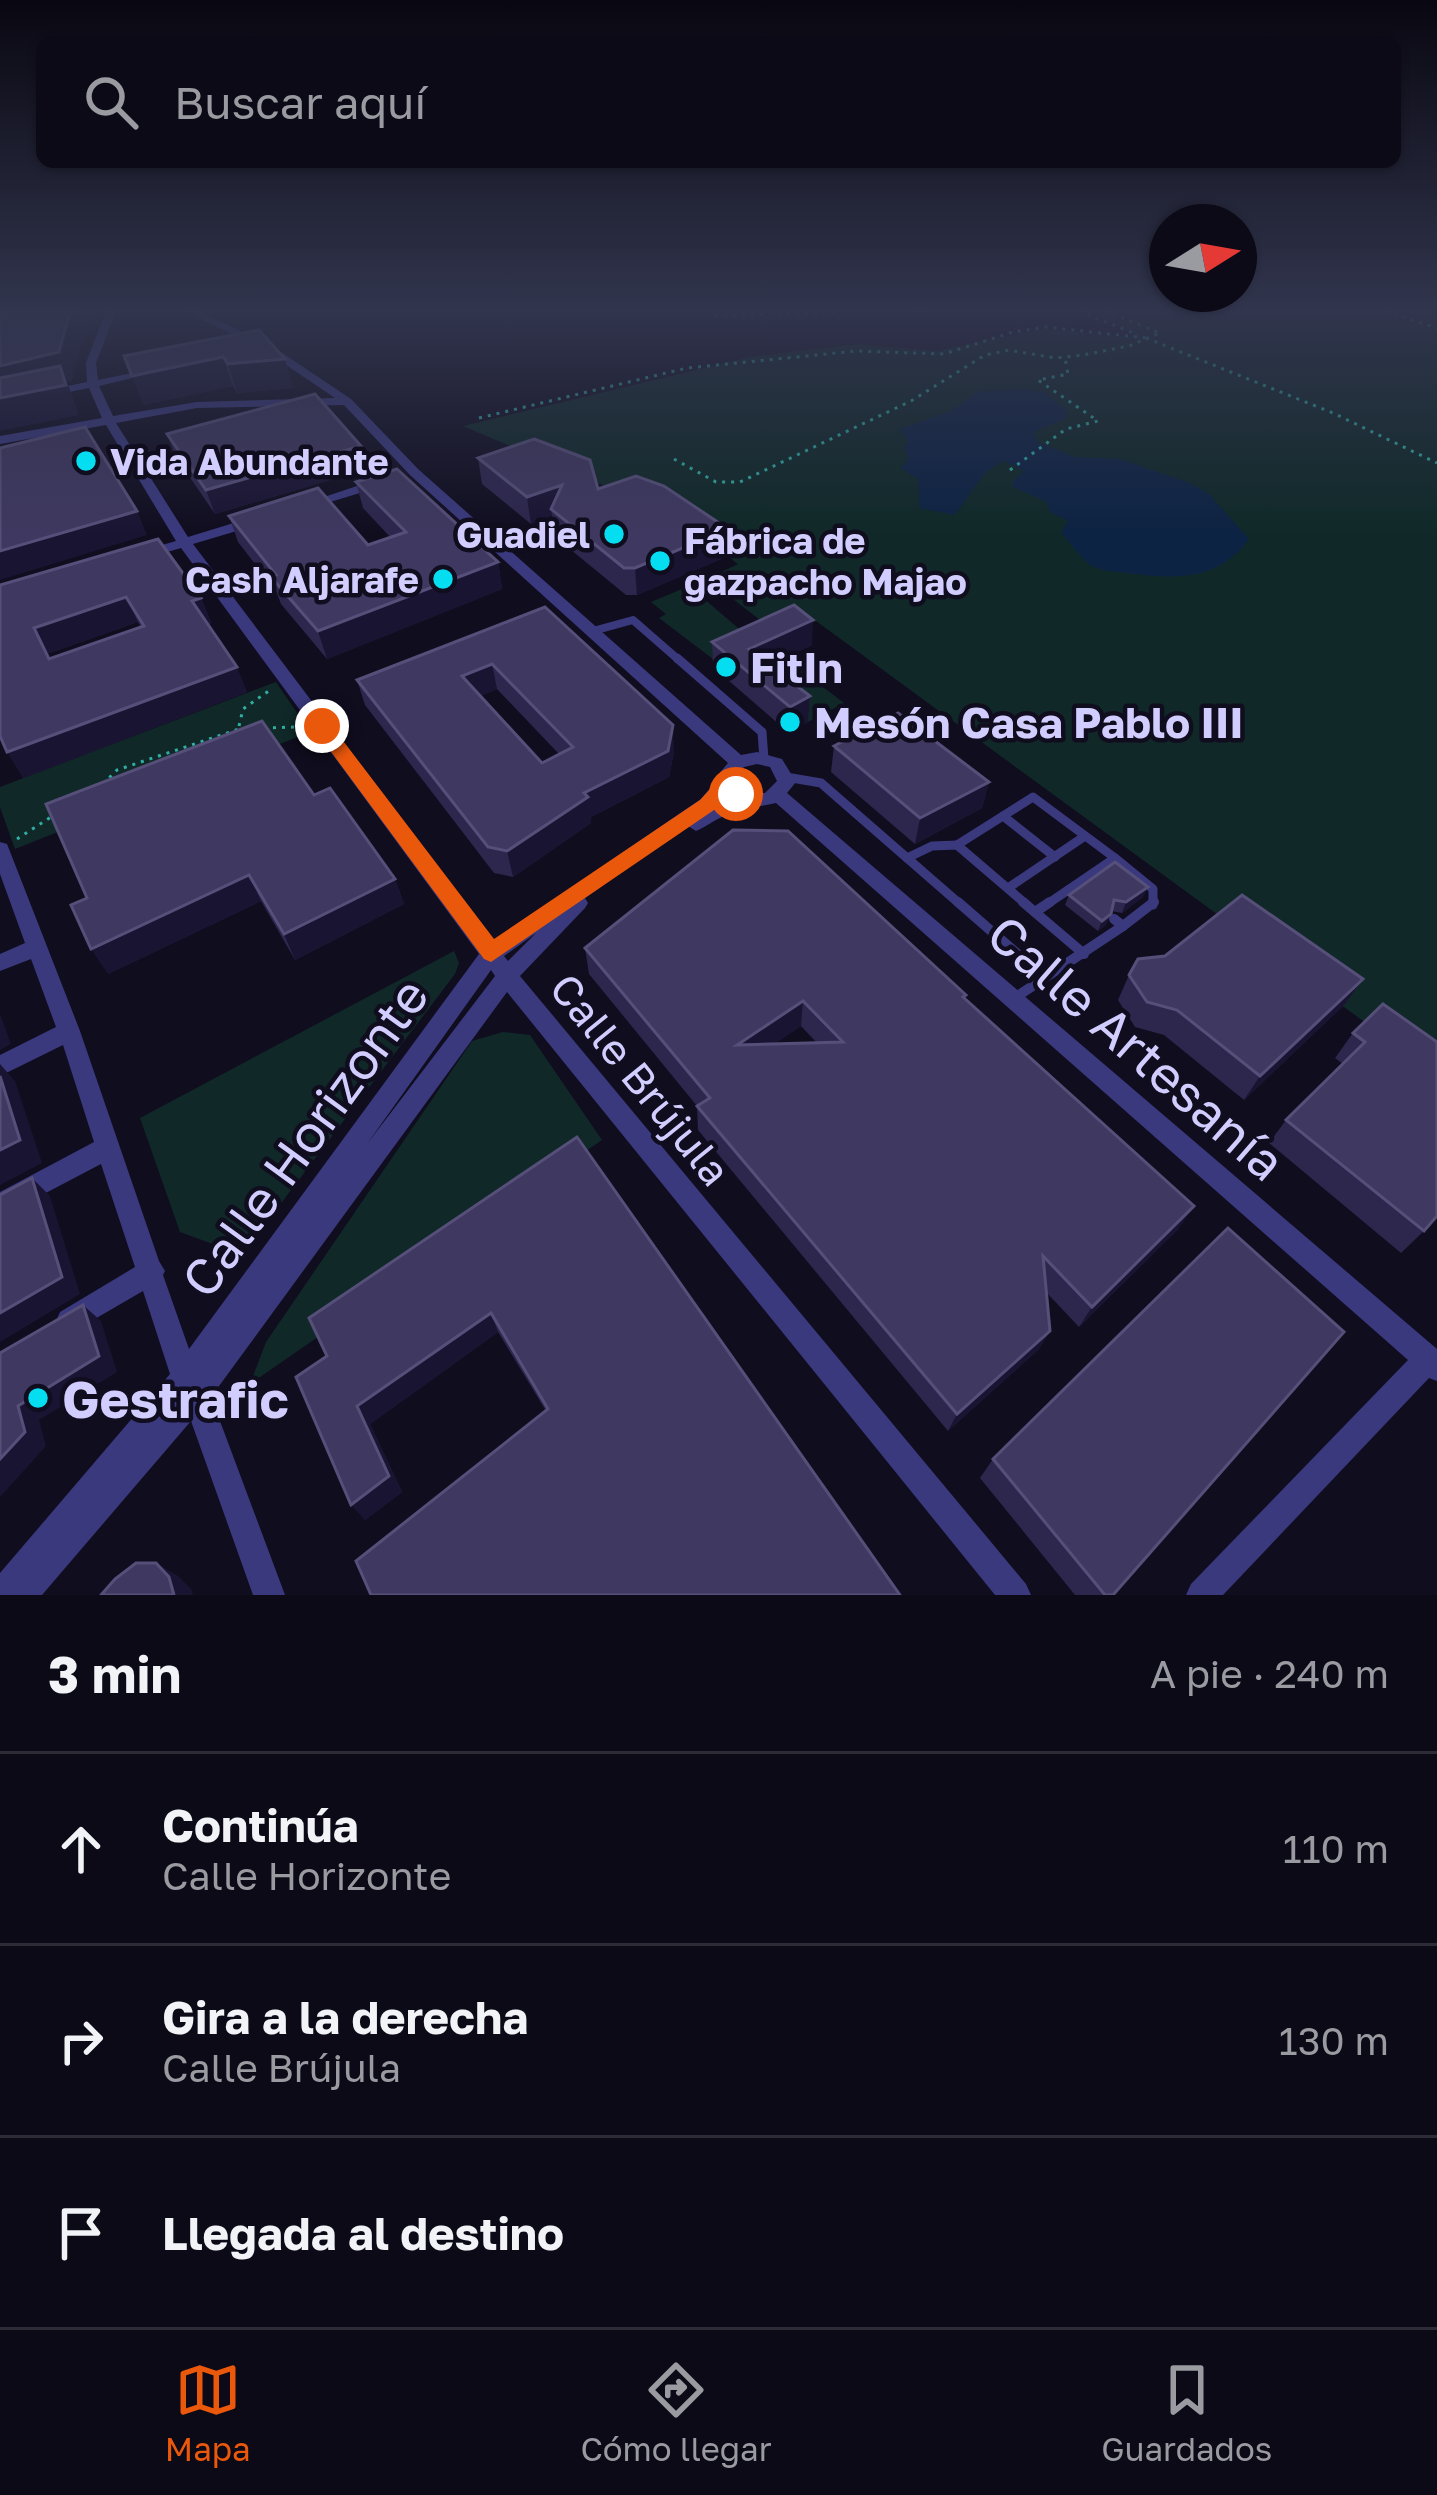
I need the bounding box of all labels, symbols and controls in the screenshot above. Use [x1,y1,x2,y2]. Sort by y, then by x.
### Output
search box [36,36,1401,168]
icon: search [78,69,144,135]
text: Buscar aquí [174,75,426,129]
north arrow [1149,204,1257,312]
place label: Vida Abundante [110,440,389,483]
marker: Vida Abundante [73,448,99,474]
place label: Guadiel [456,513,590,556]
place label: Fábrica de gazpacho Majao [684,519,967,603]
marker: Guadiel [601,521,627,547]
marker: Fábrica de gazpacho Majao [647,548,673,574]
place label: Cash Aljarafe [185,558,419,601]
marker: Cash Aljarafe [430,566,456,592]
place label: FitIn [750,642,843,692]
marker: FitIn [713,654,739,680]
place label: Mesón Casa Pablo III [814,697,1243,747]
route end [295,699,349,753]
marker: Mesón Casa Pablo III [777,709,803,735]
route start [709,767,763,821]
street label: Calle Artesanía [976,902,1298,1192]
street label: Calle Brújula [541,963,741,1195]
street label: Calle Horizonte [168,966,440,1308]
place label: Gestrafic [62,1368,289,1429]
marker: Gestrafic [25,1385,51,1411]
text: 3 min [48,1643,181,1704]
text: A pie · 240 m [1150,1650,1389,1697]
text: Continúa [162,1798,359,1852]
icon: ahead [48,1816,114,1882]
text: 110 m [1283,1825,1389,1872]
text: Calle Horizonte [162,1852,451,1899]
text: Gira a la derecha [162,1990,528,2044]
icon: right [48,2008,114,2074]
text: 130 m [1279,2017,1389,2064]
text: Calle Brújula [162,2044,401,2091]
icon: arrive [48,2200,114,2266]
text: Llegada al destino [162,2206,564,2260]
tab: Mapa [165,2357,251,2468]
tab: Cómo llegar [580,2357,772,2468]
tab: Guardados [1101,2357,1272,2468]

